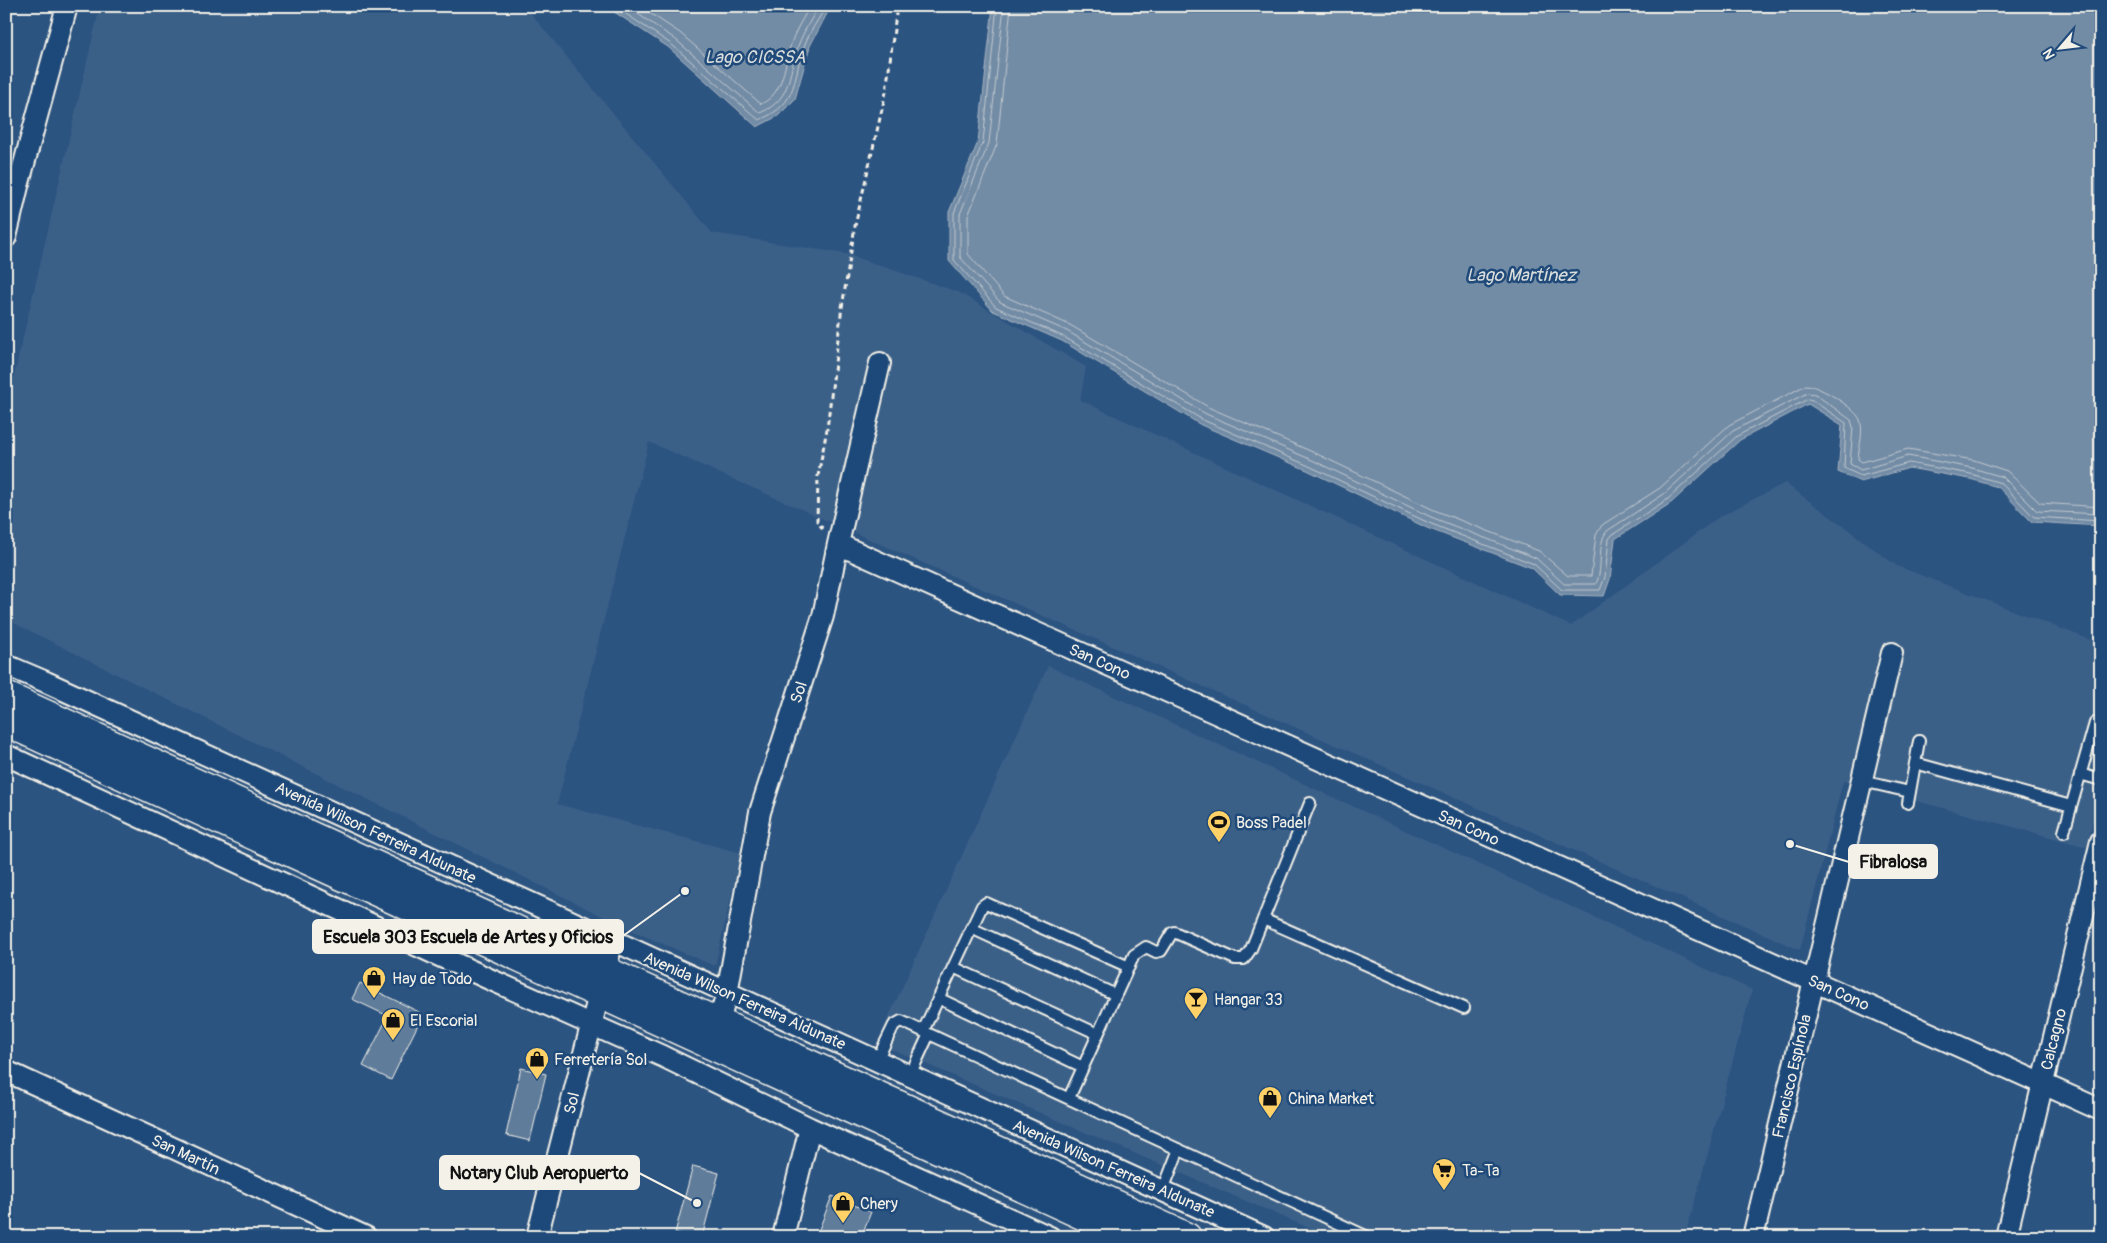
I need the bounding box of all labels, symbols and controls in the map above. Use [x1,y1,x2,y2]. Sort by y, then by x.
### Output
north arrow [2034,22,2084,72]
water label: Lago CICSSA [704,46,806,69]
text: N [2039,46,2059,62]
water label: Lago Martínez [1466,264,1578,287]
street label: San Cono [1066,640,1134,684]
street label: Sol [786,679,812,706]
street label: Avenida Wilson Ferreira Aldunate [272,778,479,888]
street label: San Cono [1435,806,1503,850]
sports icon: Boss Padel [1206,809,1232,843]
place label: Boss Padel [1236,813,1307,833]
callout: Fibralosa [1849,845,1937,878]
text: Fibralosa [1859,851,1928,874]
callout: Escuela 303 Escuela de Artes y Oficios [313,920,623,953]
text: Escuela 303 Escuela de Artes y Oficios [323,926,614,949]
street label: Avenida Wilson Ferreira Aldunate [640,947,849,1055]
shop icon: Hay de Todo [361,965,387,999]
place label: Hay de Todo [392,969,473,989]
street label: San Cono [1805,971,1873,1015]
bar icon: Hangar 33 [1183,986,1209,1020]
place label: Hangar 33 [1214,990,1283,1010]
street label: Calcagno [2037,1006,2071,1072]
shop icon: El Escorial [380,1007,406,1041]
place label: El Escorial [410,1011,478,1031]
street label: Francisco Espínola [1768,1012,1816,1140]
shop icon: Ferretería Sol [524,1046,550,1080]
place label: Ferretería Sol [554,1050,647,1070]
shop icon: China Market [1257,1085,1283,1119]
place label: China Market [1288,1089,1374,1109]
street label: Sol [560,1090,584,1116]
street label: Avenida Wilson Ferreira Aldunate [1009,1115,1218,1223]
street label: San Martín [148,1130,223,1179]
callout: Notary Club Aeropuerto [440,1156,639,1189]
supermarket icon: Ta-Ta [1431,1157,1457,1191]
place label: Ta-Ta [1462,1161,1500,1181]
text: Notary Club Aeropuerto [450,1162,629,1185]
shop icon: Chery [830,1190,856,1224]
place label: Chery [860,1194,898,1214]

